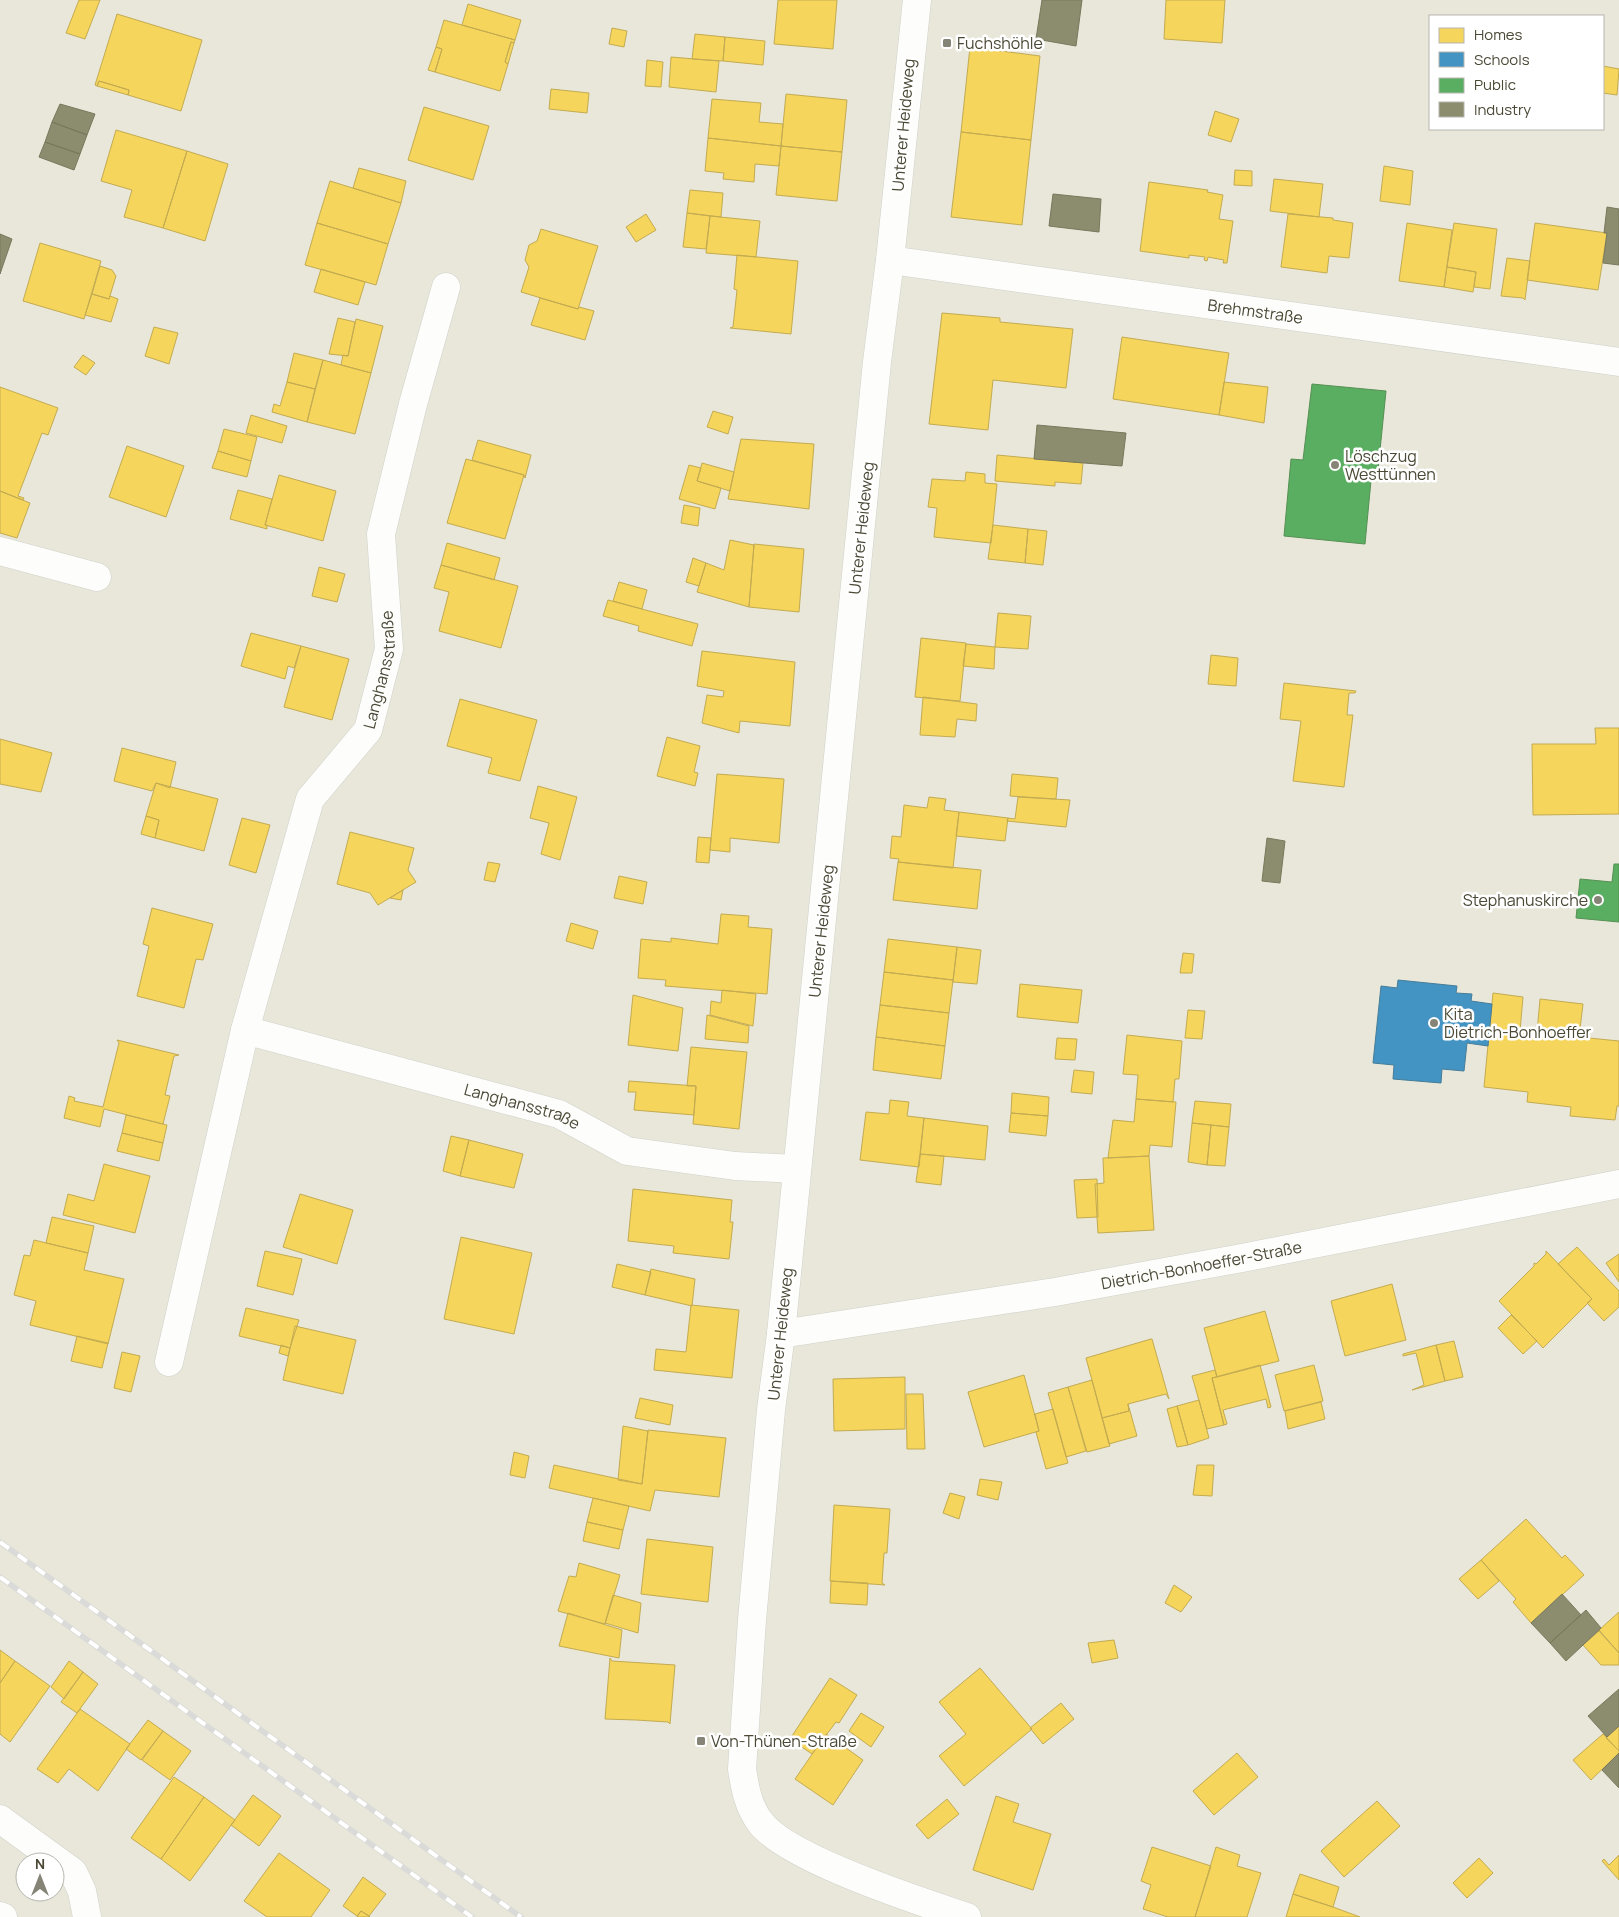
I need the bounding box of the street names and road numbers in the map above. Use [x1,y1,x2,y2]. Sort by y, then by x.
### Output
street label: Unterer Heideweg [886,58,920,192]
street label: Brehmstraße [1206,294,1304,329]
street label: Unterer Heideweg [843,460,879,596]
street label: Langhansstraße [358,610,400,731]
street label: Unterer Heideweg [803,863,839,999]
street label: Langhansstraße [462,1078,584,1134]
street label: Dietrich-Bonhoeffer-Straße [1099,1236,1304,1294]
street label: Unterer Heideweg [762,1266,798,1402]

